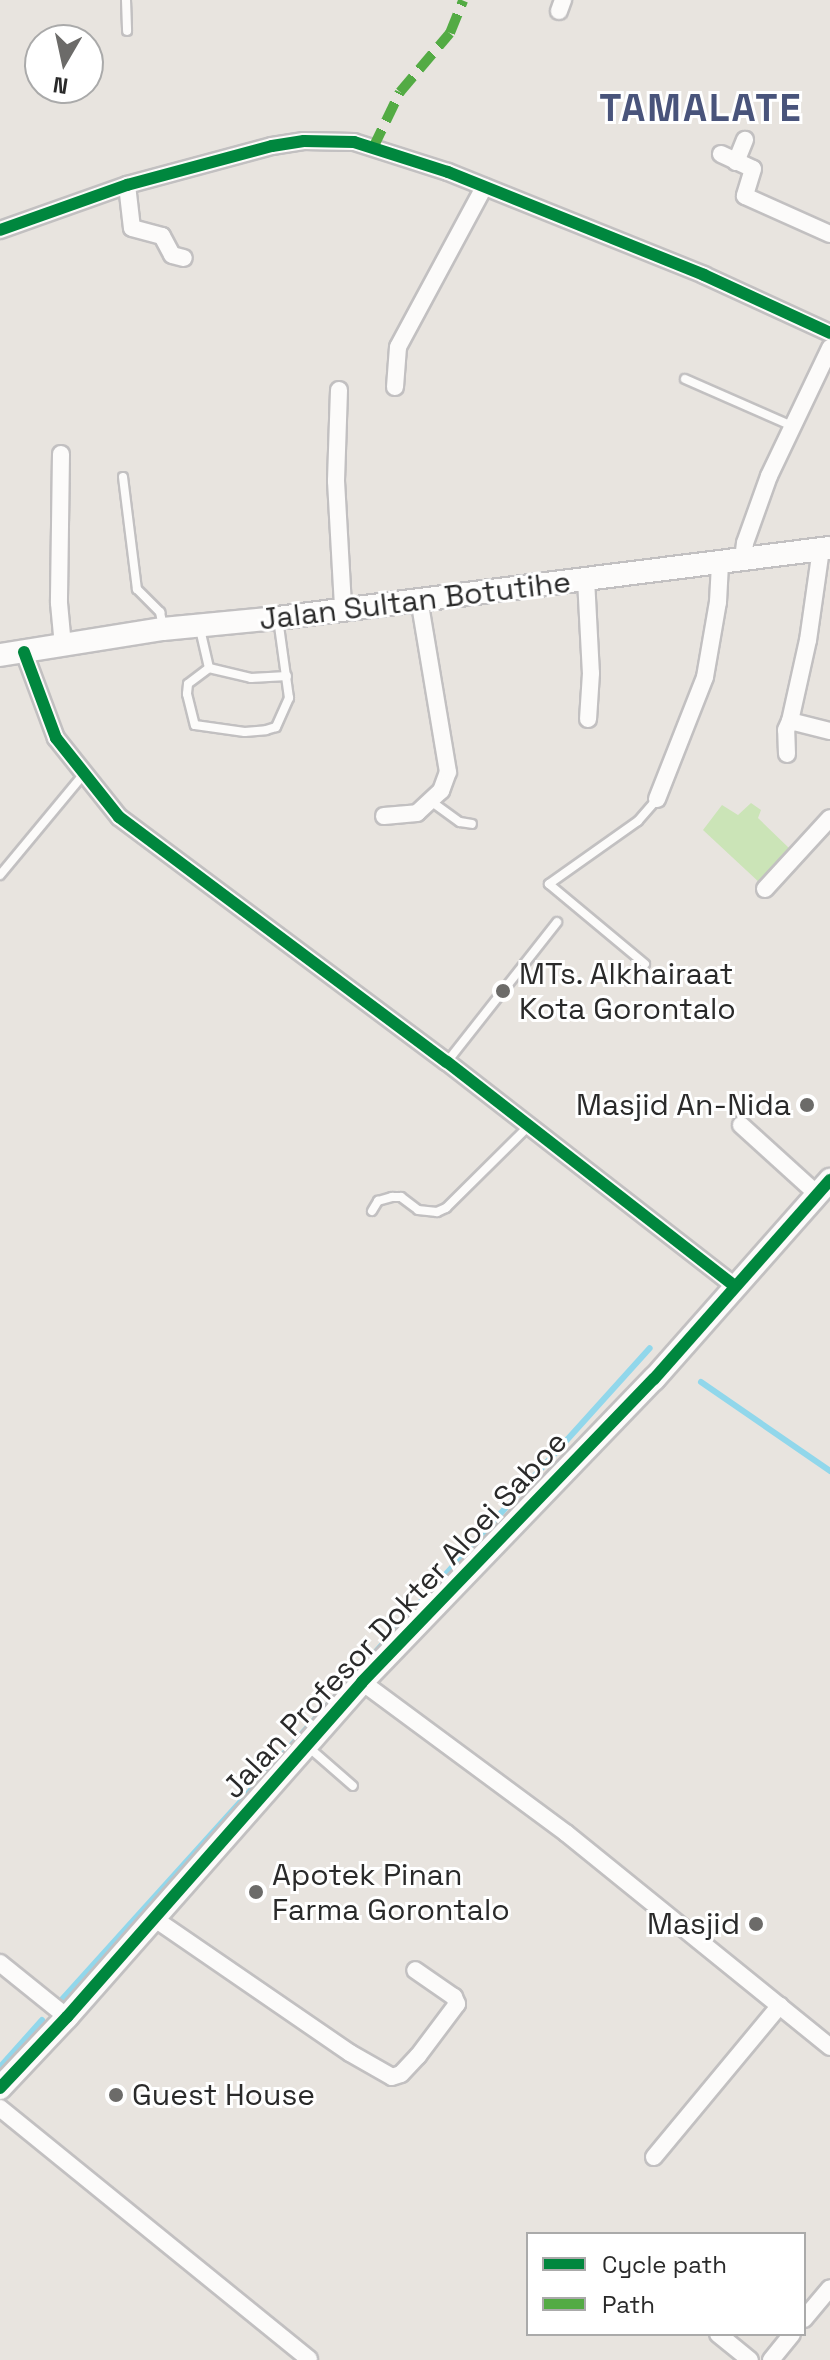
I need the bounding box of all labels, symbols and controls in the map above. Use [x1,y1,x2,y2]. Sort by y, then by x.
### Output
north arrow [24,24,104,104]
text: N [51,71,70,101]
district label: TAMALATE [599,86,803,132]
street label: Jalan Sultan Botutihe [257,564,573,638]
place label: MTs. Alkhairaat Kota Gorontalo [519,956,736,1026]
marker: MTs. Alkhairaat Kota Gorontalo [494,982,512,1000]
place label: Masjid An-Nida [576,1087,791,1123]
marker: Masjid An-Nida [798,1096,816,1114]
street label: Jalan Profesor Dokter Aloei Saboe [215,1424,575,1806]
place label: Apotek Pinan Farma Gorontalo [272,1857,510,1928]
marker: Apotek Pinan Farma Gorontalo [247,1883,265,1901]
place label: Masjid [647,1906,740,1942]
marker: Masjid [747,1915,765,1933]
place label: Guest House [132,2077,315,2113]
marker: Guest House [107,2086,125,2104]
legend [526,2232,806,2336]
text: Cycle path [602,2249,727,2280]
text: Path [602,2289,655,2320]

